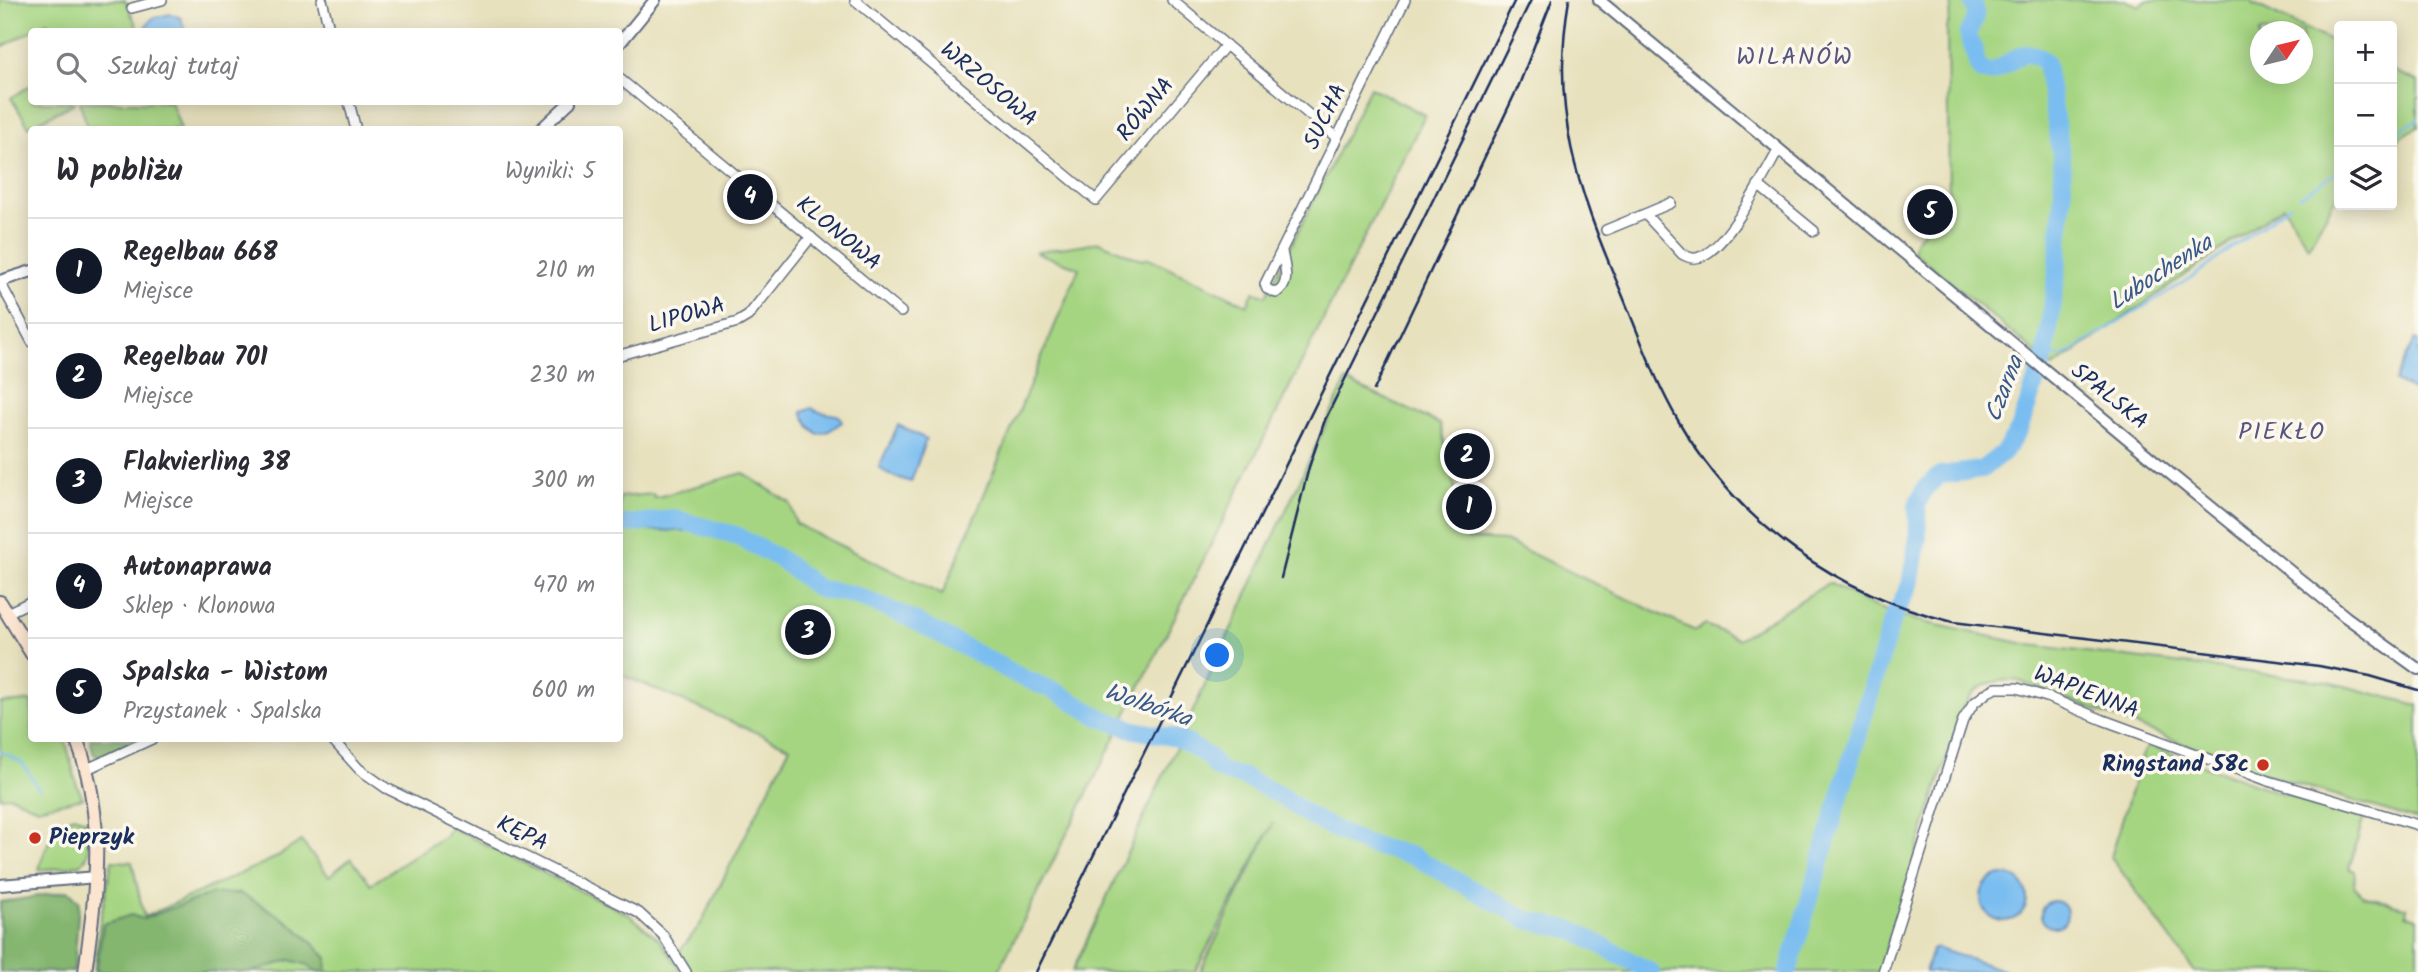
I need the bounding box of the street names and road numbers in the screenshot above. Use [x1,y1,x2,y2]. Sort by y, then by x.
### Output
street label: WRZOSOWA [931,33,1045,137]
street label: RÓWNA [1108,70,1184,150]
street label: SUCHA [1295,78,1357,156]
street label: KLONOWA [787,187,889,281]
street label: LIPOWA [644,288,730,344]
street label: SPALSKA [2062,354,2156,440]
street label: WAPIENNA [2028,656,2144,730]
street label: KĘPA [490,806,554,862]

